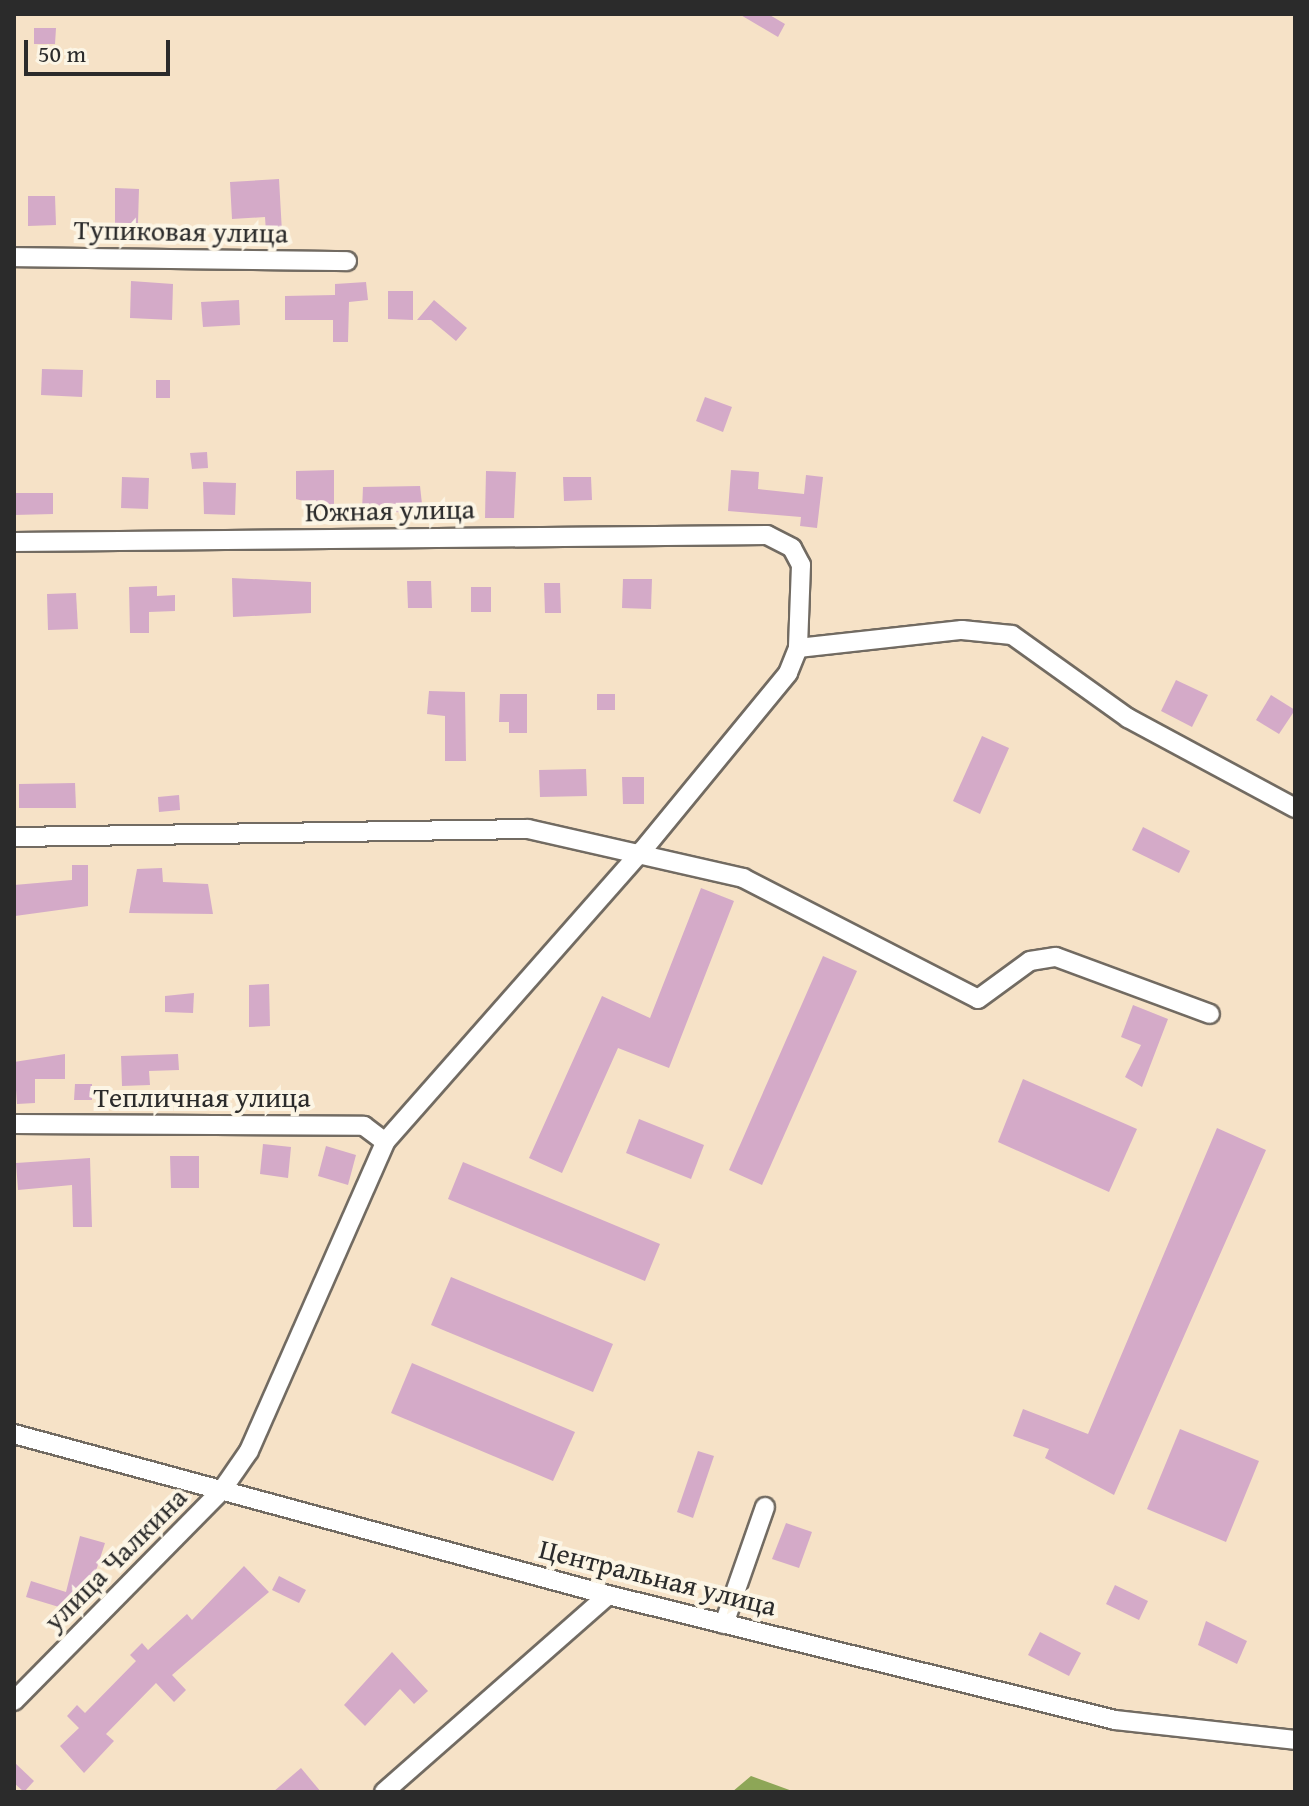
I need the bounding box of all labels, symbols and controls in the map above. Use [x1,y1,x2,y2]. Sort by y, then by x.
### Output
scale bar [28,24,174,74]
text: 50 m [38,36,86,71]
street label: Тупиковая улица [74,212,288,250]
street label: Южная улица [305,492,475,528]
street label: Тепличная улица [93,1080,311,1114]
street label: улица Чалкина [36,1480,194,1638]
street label: Центральная улица [536,1531,780,1623]

